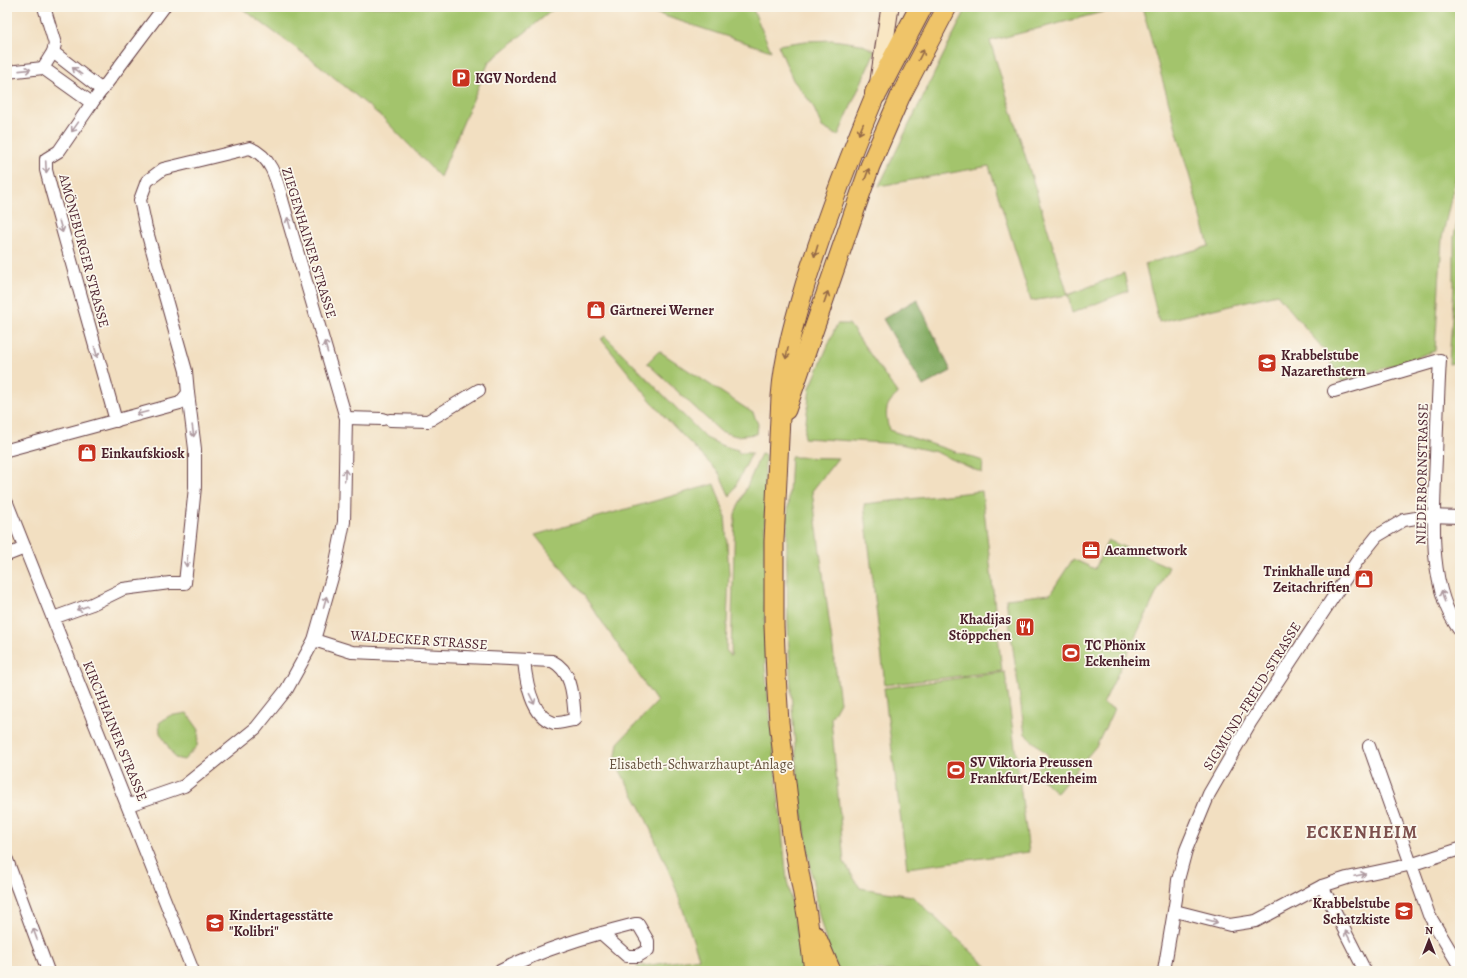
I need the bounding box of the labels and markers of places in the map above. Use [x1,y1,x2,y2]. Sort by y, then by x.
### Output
parking icon: KGV Nordend [450,67,472,89]
place label: KGV Nordend [475,69,557,88]
shop icon: Gärtnerei Werner [585,299,607,321]
place label: Gärtnerei Werner [610,301,714,320]
place label: Krabbelstube Nazarethstern [1281,346,1366,381]
school or university icon: Krabbelstube Nazarethstern [1256,352,1278,374]
shop icon: Einkaufskiosk [76,442,98,464]
place label: Einkaufskiosk [101,444,185,463]
office icon: Acamnetwork [1080,539,1102,561]
place label: Acamnetwork [1104,541,1188,560]
place label: Trinkhalle und Zeitachriften [1264,562,1350,597]
shop icon: Trinkhalle und Zeitachriften [1353,568,1375,590]
place label: Khadijas Stöppchen [949,610,1011,645]
restaurant icon: Khadijas Stöppchen [1014,616,1036,638]
place label: TC Phönix Eckenheim [1085,636,1151,671]
sports icon: TC Phönix Eckenheim [1060,642,1082,664]
place label: SV Viktoria Preussen Frankfurt/Eckenheim [970,753,1098,788]
sports icon: SV Viktoria Preussen Frankfurt/Eckenheim [945,759,967,781]
place label: Krabbelstube Schatzkiste [1312,894,1391,929]
school or university icon: Krabbelstube Schatzkiste [1393,900,1415,922]
place label: Kindertagesstätte "Kolibri" [229,906,334,941]
school or university icon: Kindertagesstätte "Kolibri" [204,912,226,934]

